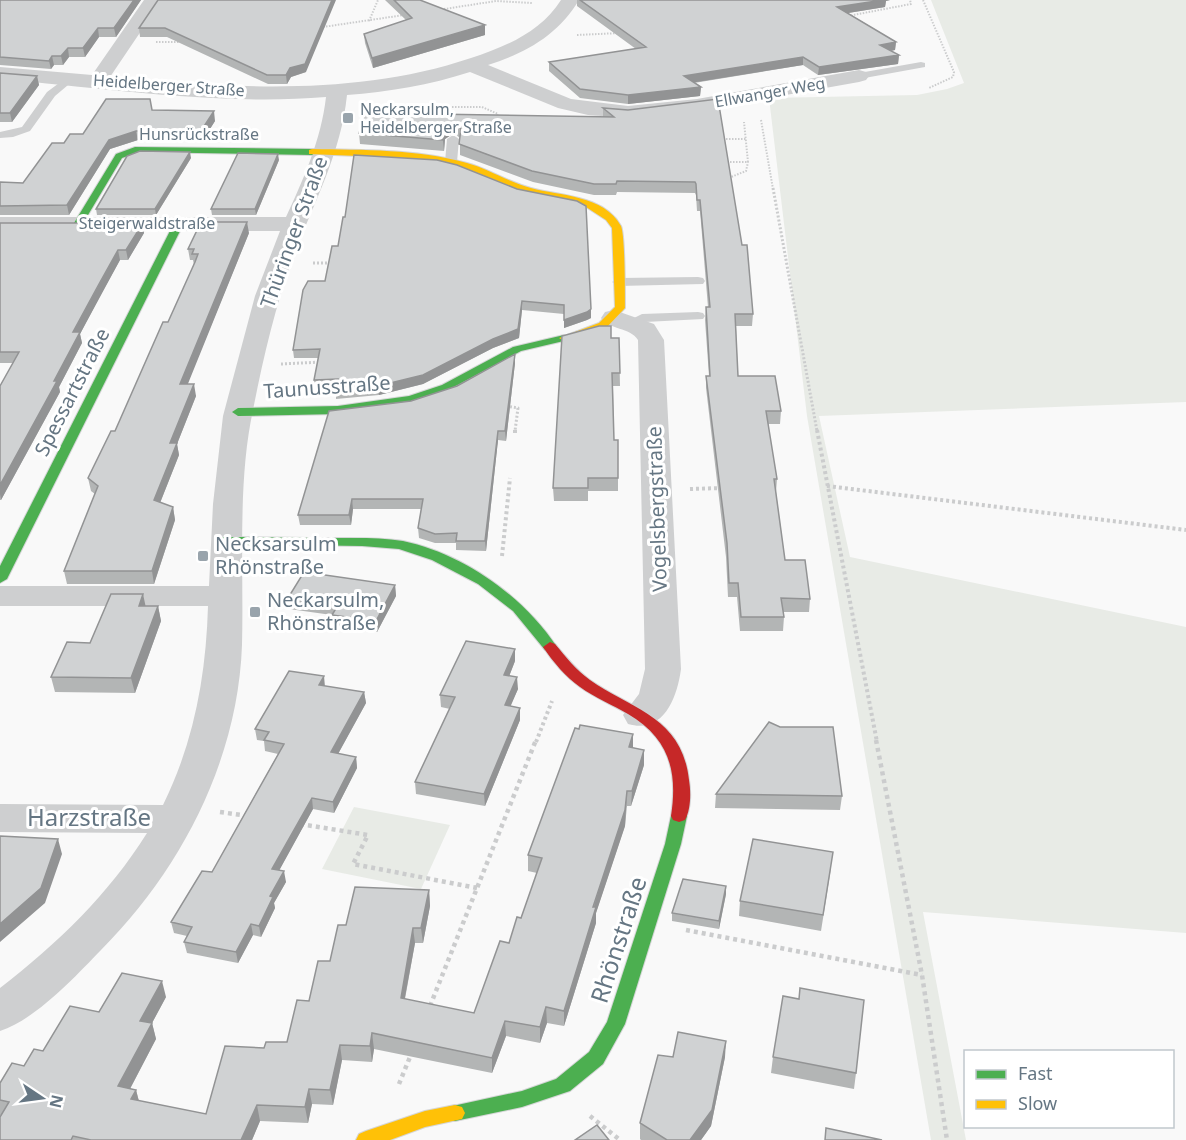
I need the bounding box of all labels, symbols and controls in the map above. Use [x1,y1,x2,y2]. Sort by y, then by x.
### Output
street label: Heidelberger Straße [92,69,246,101]
street label: Ellwanger Weg [713,71,827,113]
place label: Neckarsulm, Heidelberger Straße [360,98,512,138]
marker: Neckarsulm, Heidelberger Straße [341,111,355,125]
street label: Hunsrückstraße [139,123,259,145]
street label: Thüringer Straße [254,152,334,312]
street label: Steigerwaldstraße [79,212,215,234]
street label: Spessartstraße [28,323,115,460]
street label: Taunusstraße [263,369,391,404]
street label: Vogelsbergstraße [640,426,673,592]
place label: Necksarsulm Rhönstraße [215,530,337,580]
marker: Necksarsulm Rhönstraße [196,549,210,563]
place label: Neckarsulm, Rhönstraße [267,586,384,636]
marker: Neckarsulm, Rhönstraße [248,605,262,619]
street label: Harzstraße [27,800,151,833]
street label: Rhönstraße [582,872,653,1007]
legend [964,1050,1174,1128]
text: Fast [1018,1061,1053,1085]
north arrow [12,1068,72,1128]
text: Slow [1018,1091,1057,1115]
text: N [44,1093,69,1110]

